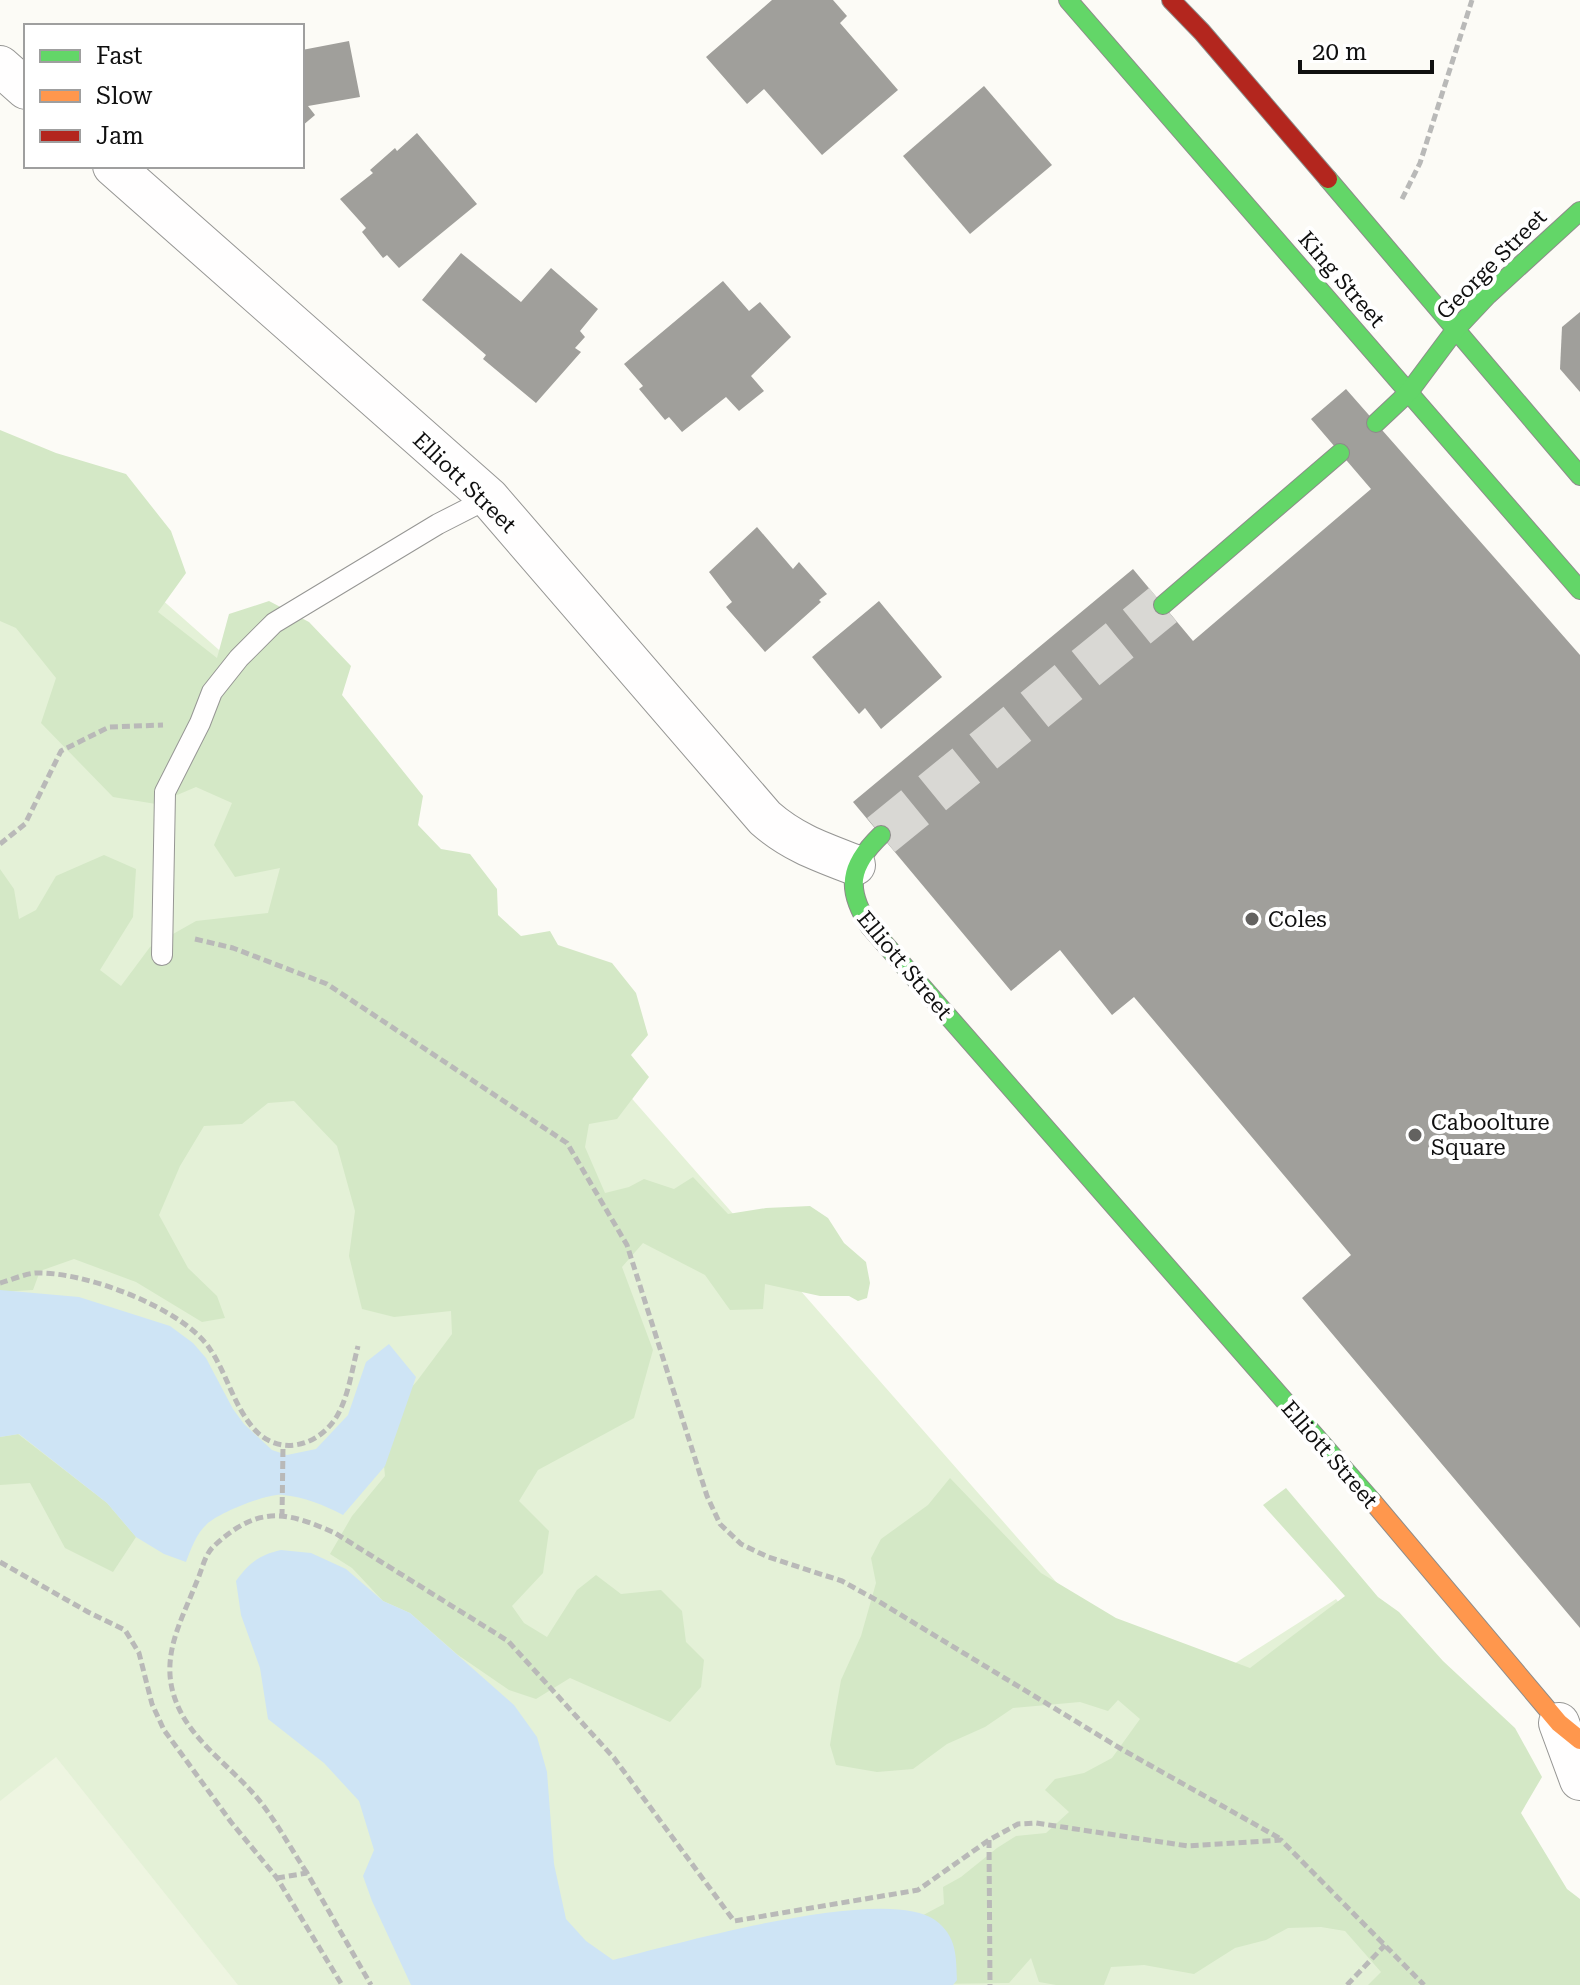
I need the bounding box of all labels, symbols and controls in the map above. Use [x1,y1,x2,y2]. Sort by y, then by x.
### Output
legend [24,24,304,168]
scale bar [1300,24,1432,74]
text: 20 m [1312,38,1367,66]
text: Fast [96,42,143,70]
text: Slow [96,82,153,110]
text: Jam [96,122,144,150]
street label: George Street [1431,204,1551,324]
street label: King Street [1293,226,1390,332]
street label: Elliott Street [408,427,521,538]
street label: Elliott Street [852,906,957,1025]
place label: Coles [1268,907,1327,932]
marker: Coles [1243,910,1261,928]
place label: Caboolture Square [1431,1110,1550,1160]
marker: Caboolture Square [1406,1126,1424,1144]
street label: Elliott Street [1276,1396,1383,1513]

